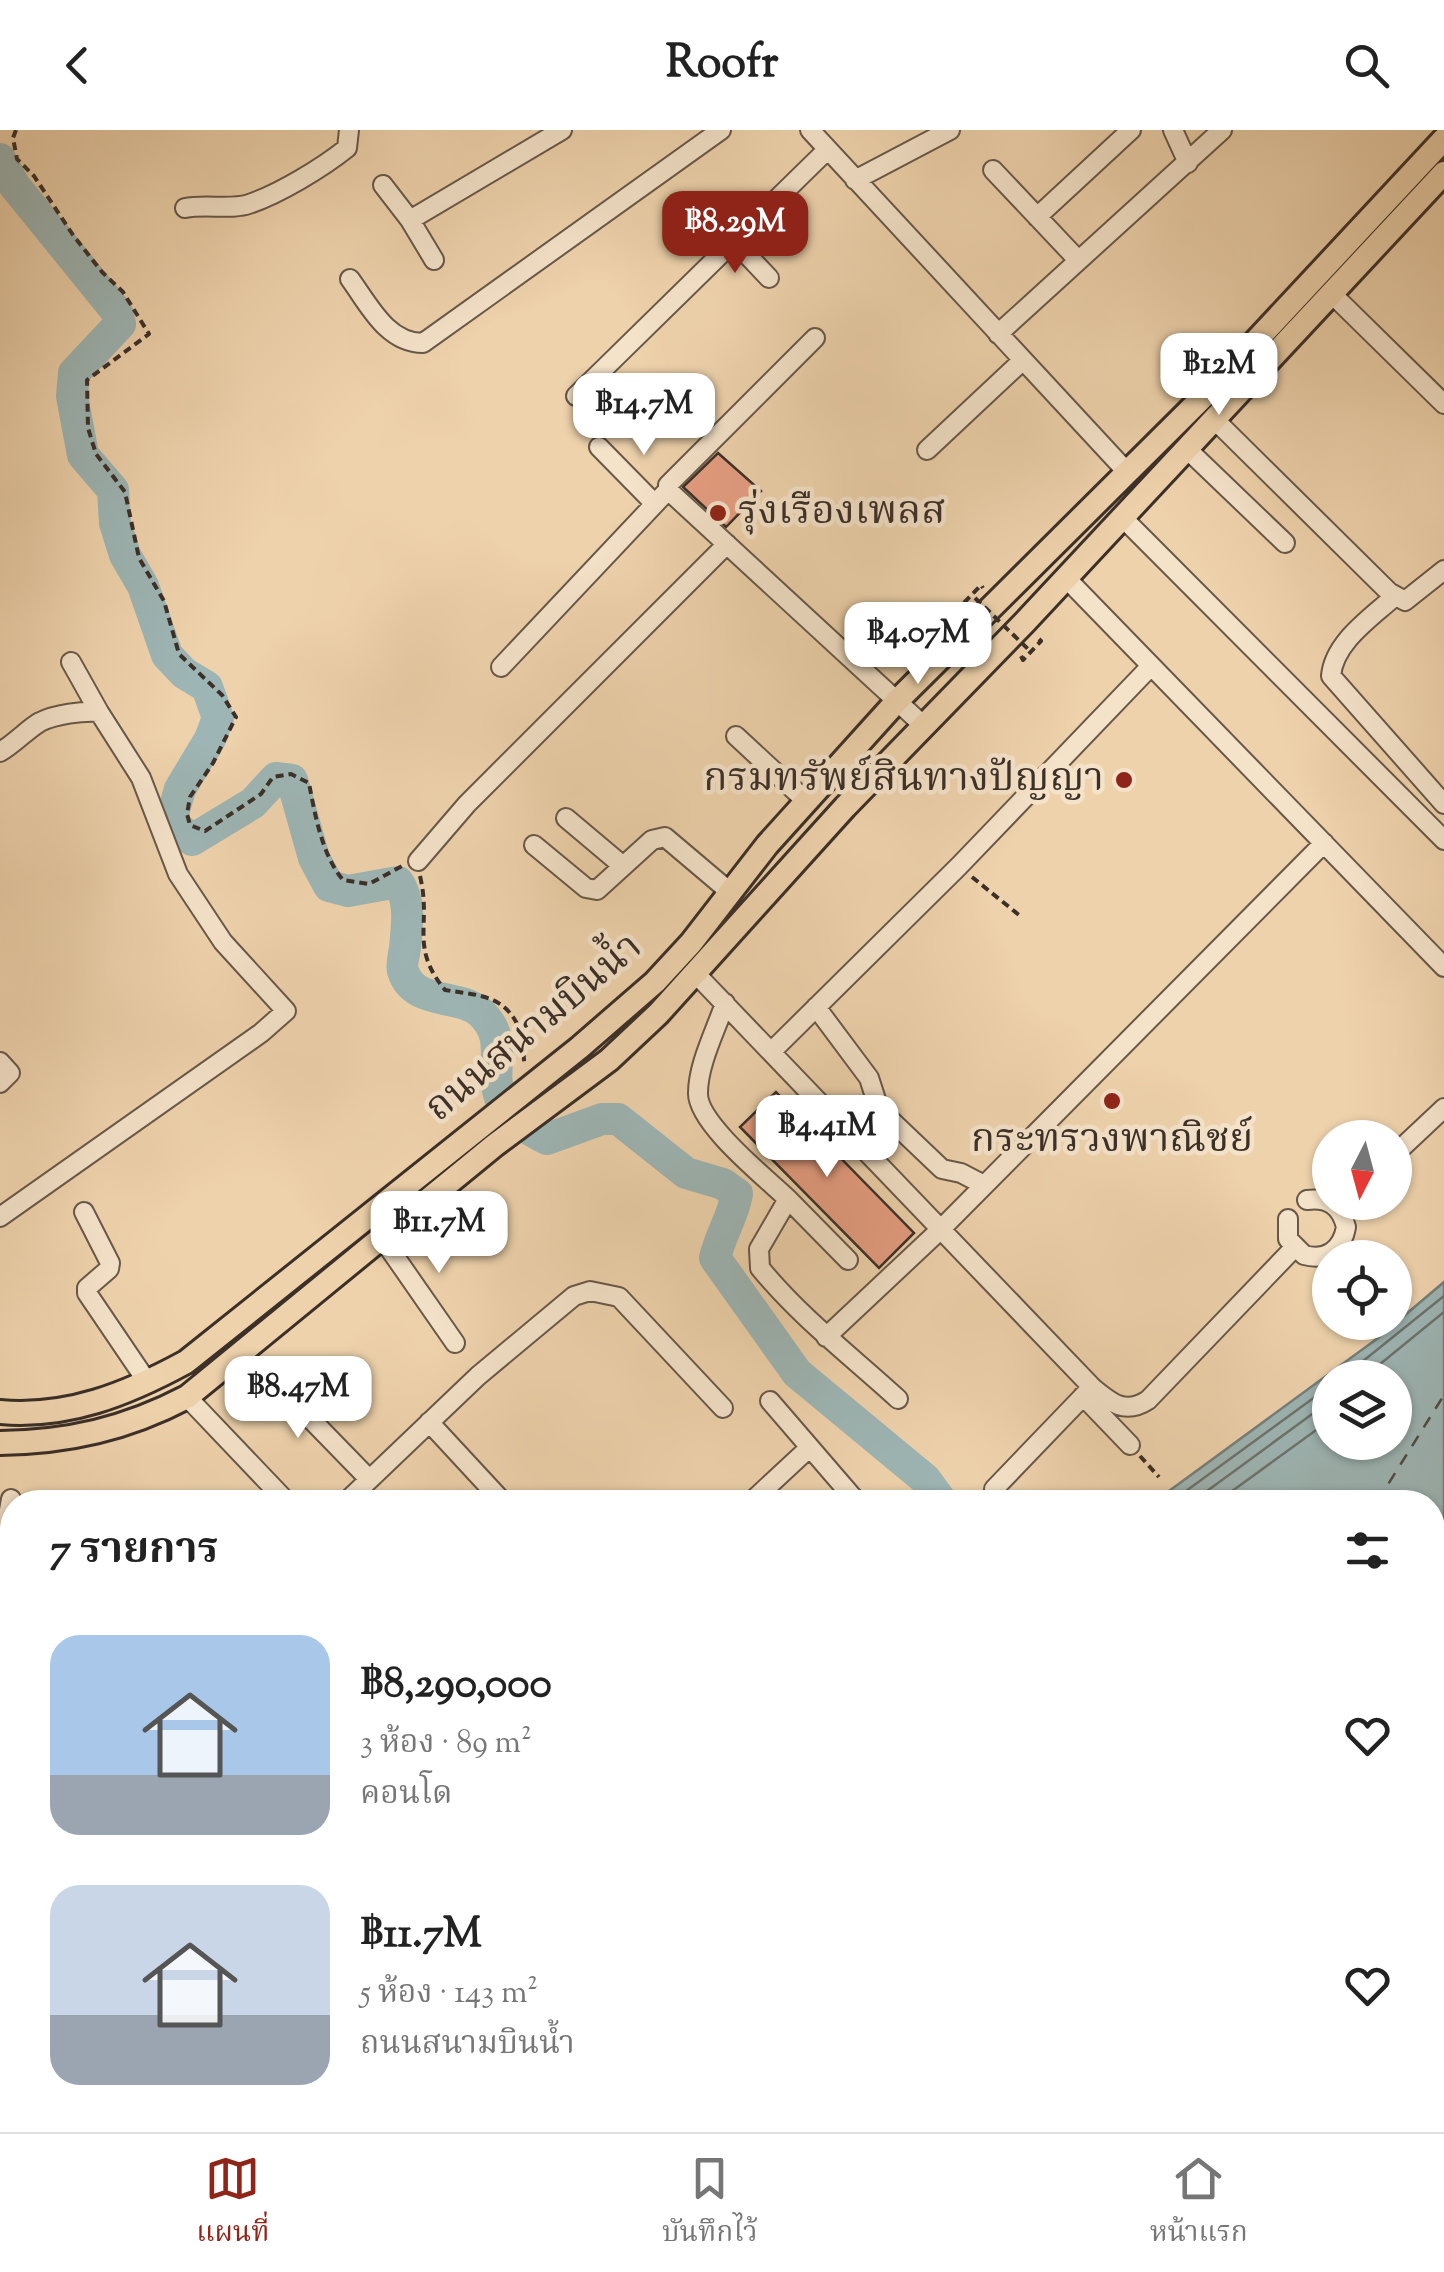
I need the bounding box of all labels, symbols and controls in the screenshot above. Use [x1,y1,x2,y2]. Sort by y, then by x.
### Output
text: Roofr [666,33,778,98]
icon: back [50,38,105,93]
icon: search [1339,38,1394,93]
pin: ฿8.29M [654,191,816,276]
text: ฿8.29M [684,200,786,246]
pin: ฿12M [1160,333,1278,418]
text: ฿12M [1182,342,1256,388]
pin: ฿14.7M [563,373,725,458]
text: ฿14.7M [595,382,693,428]
place label: รุ่งเรืองเพลส [738,485,946,542]
marker: รุ่งเรืองเพลส [707,502,729,524]
pin: ฿4.07M [837,602,999,687]
text: ฿4.07M [866,611,970,657]
place label: กรมทรัพย์สินทางปัญญา [703,752,1104,809]
marker: กรมทรัพย์สินทางปัญญา [1113,769,1135,791]
street label: ถนนสนามบินน้ำ [411,917,656,1137]
marker: กระทรวงพาณิชย์ [1101,1090,1123,1112]
pin: ฿4.41M [746,1095,908,1180]
text: ฿4.41M [778,1104,876,1150]
place label: กระทรวงพาณิชย์ [971,1113,1253,1170]
north arrow [1312,1120,1412,1220]
map controls [1312,1120,1412,1460]
pin: ฿11.7M [358,1191,520,1276]
text: ฿11.7M [393,1200,485,1246]
button: locate [1312,1240,1412,1340]
pin: ฿8.47M [217,1356,379,1441]
button: layers [1312,1360,1412,1460]
text: ฿8.47M [247,1365,349,1411]
text: 7 รายการ [50,1522,219,1582]
icon: filters [1340,1523,1395,1578]
text: ฿8,290,000 [360,1656,552,1716]
icon: home [130,1675,250,1795]
icon: heart [1340,1708,1395,1763]
text: 3 ห้อง · 89 m² [360,1721,532,1767]
text: คอนโด [360,1772,453,1818]
text: ฿11.7M [360,1906,482,1966]
icon: home [130,1925,250,2045]
icon: heart [1340,1958,1395,2013]
text: 5 ห้อง · 143 m² [360,1971,538,2017]
text: ถนนสนามบินน้ำ [360,2022,575,2068]
tab: แผนที่ [196,2151,270,2256]
tab: บันทึกไว้ [662,2151,757,2256]
tab: หน้าแรก [1150,2151,1248,2256]

